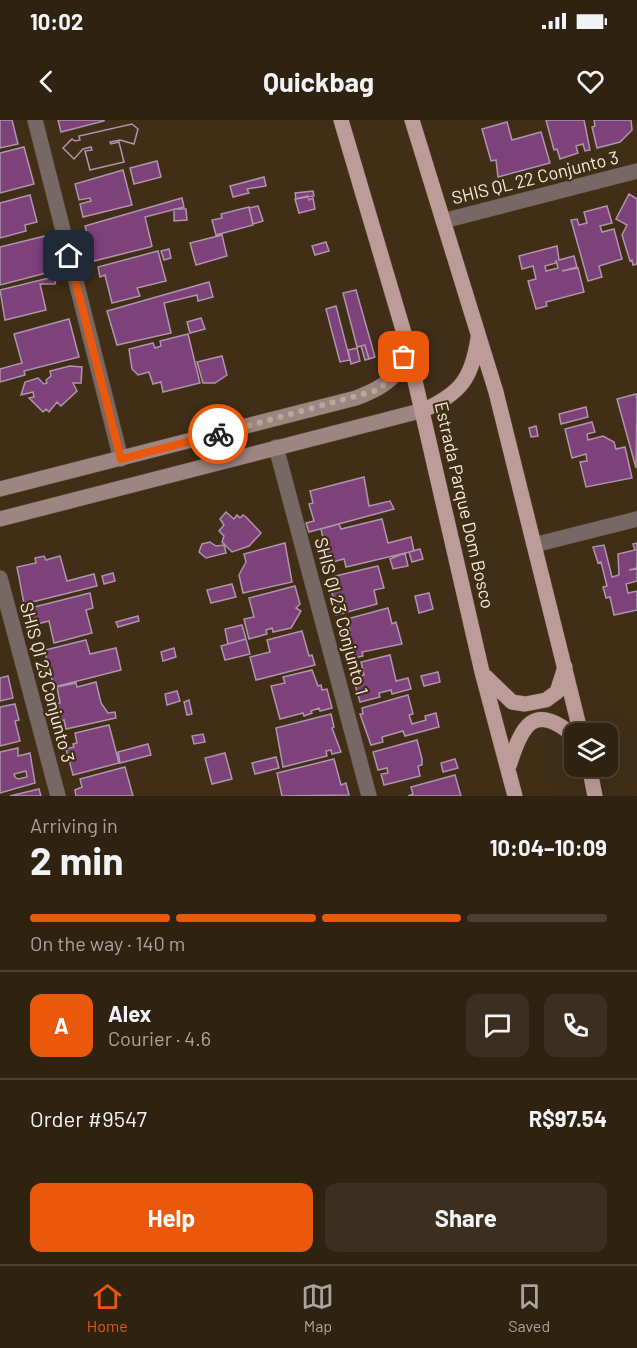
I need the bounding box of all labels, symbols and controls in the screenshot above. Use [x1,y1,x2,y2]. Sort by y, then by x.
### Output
text: 10:02 [30,8,83,34]
icon: back [30,65,63,98]
text: Quickbag [263,65,374,97]
icon: heart [574,65,607,98]
street label: SHIS QL 22 Conjunto 3 [449,146,621,208]
pin [43,230,94,281]
icon: home [52,239,85,272]
pin [378,331,429,382]
icon: bag [387,340,420,373]
street label: Estrada Parque Dom Bosco [430,399,500,611]
courier [188,404,248,464]
icon: bike [202,418,235,451]
street label: SHIS QI 23 Conjunto 1 [310,535,374,697]
street label: SHIS QI 23 Conjunto 3 [16,599,80,765]
map controls [564,723,618,777]
button: layers [564,723,618,777]
text: Arriving in [30,813,118,837]
text: 10:04–10:09 [490,834,607,860]
text: 2 min [30,836,123,883]
text: On the way · 140 m [30,931,185,955]
button: chat [466,994,529,1057]
button: phone [544,994,607,1057]
text: Alex [108,1000,151,1026]
text: A [54,1012,69,1038]
text: Courier · 4.6 [108,1026,211,1050]
text: Order #9547 [30,1105,147,1131]
text: R$97.54 [529,1105,607,1131]
button: Help [30,1183,313,1252]
button: Share [325,1183,607,1252]
tab: Home [87,1280,128,1335]
tab: Map [301,1280,334,1335]
tab: Saved [508,1280,550,1335]

